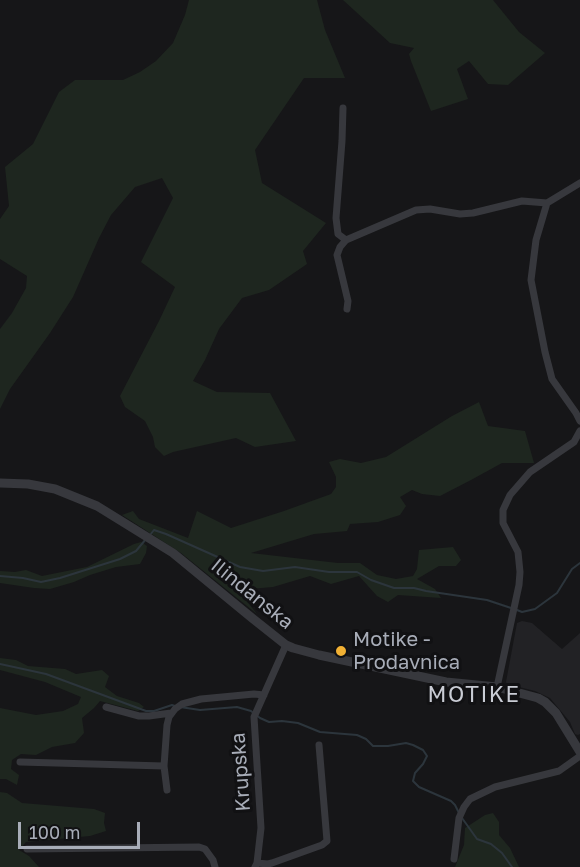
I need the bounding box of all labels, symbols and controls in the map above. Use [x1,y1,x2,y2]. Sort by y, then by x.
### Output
street label: Ilindanska [206,553,298,635]
place label: Motike - Prodavnica [353,628,460,675]
marker: Motike - Prodavnica [334,644,348,658]
district label: MOTIKE [428,682,520,708]
street label: Krupska [226,732,256,812]
scale bar [21,810,142,848]
text: 100 m [29,821,80,843]

